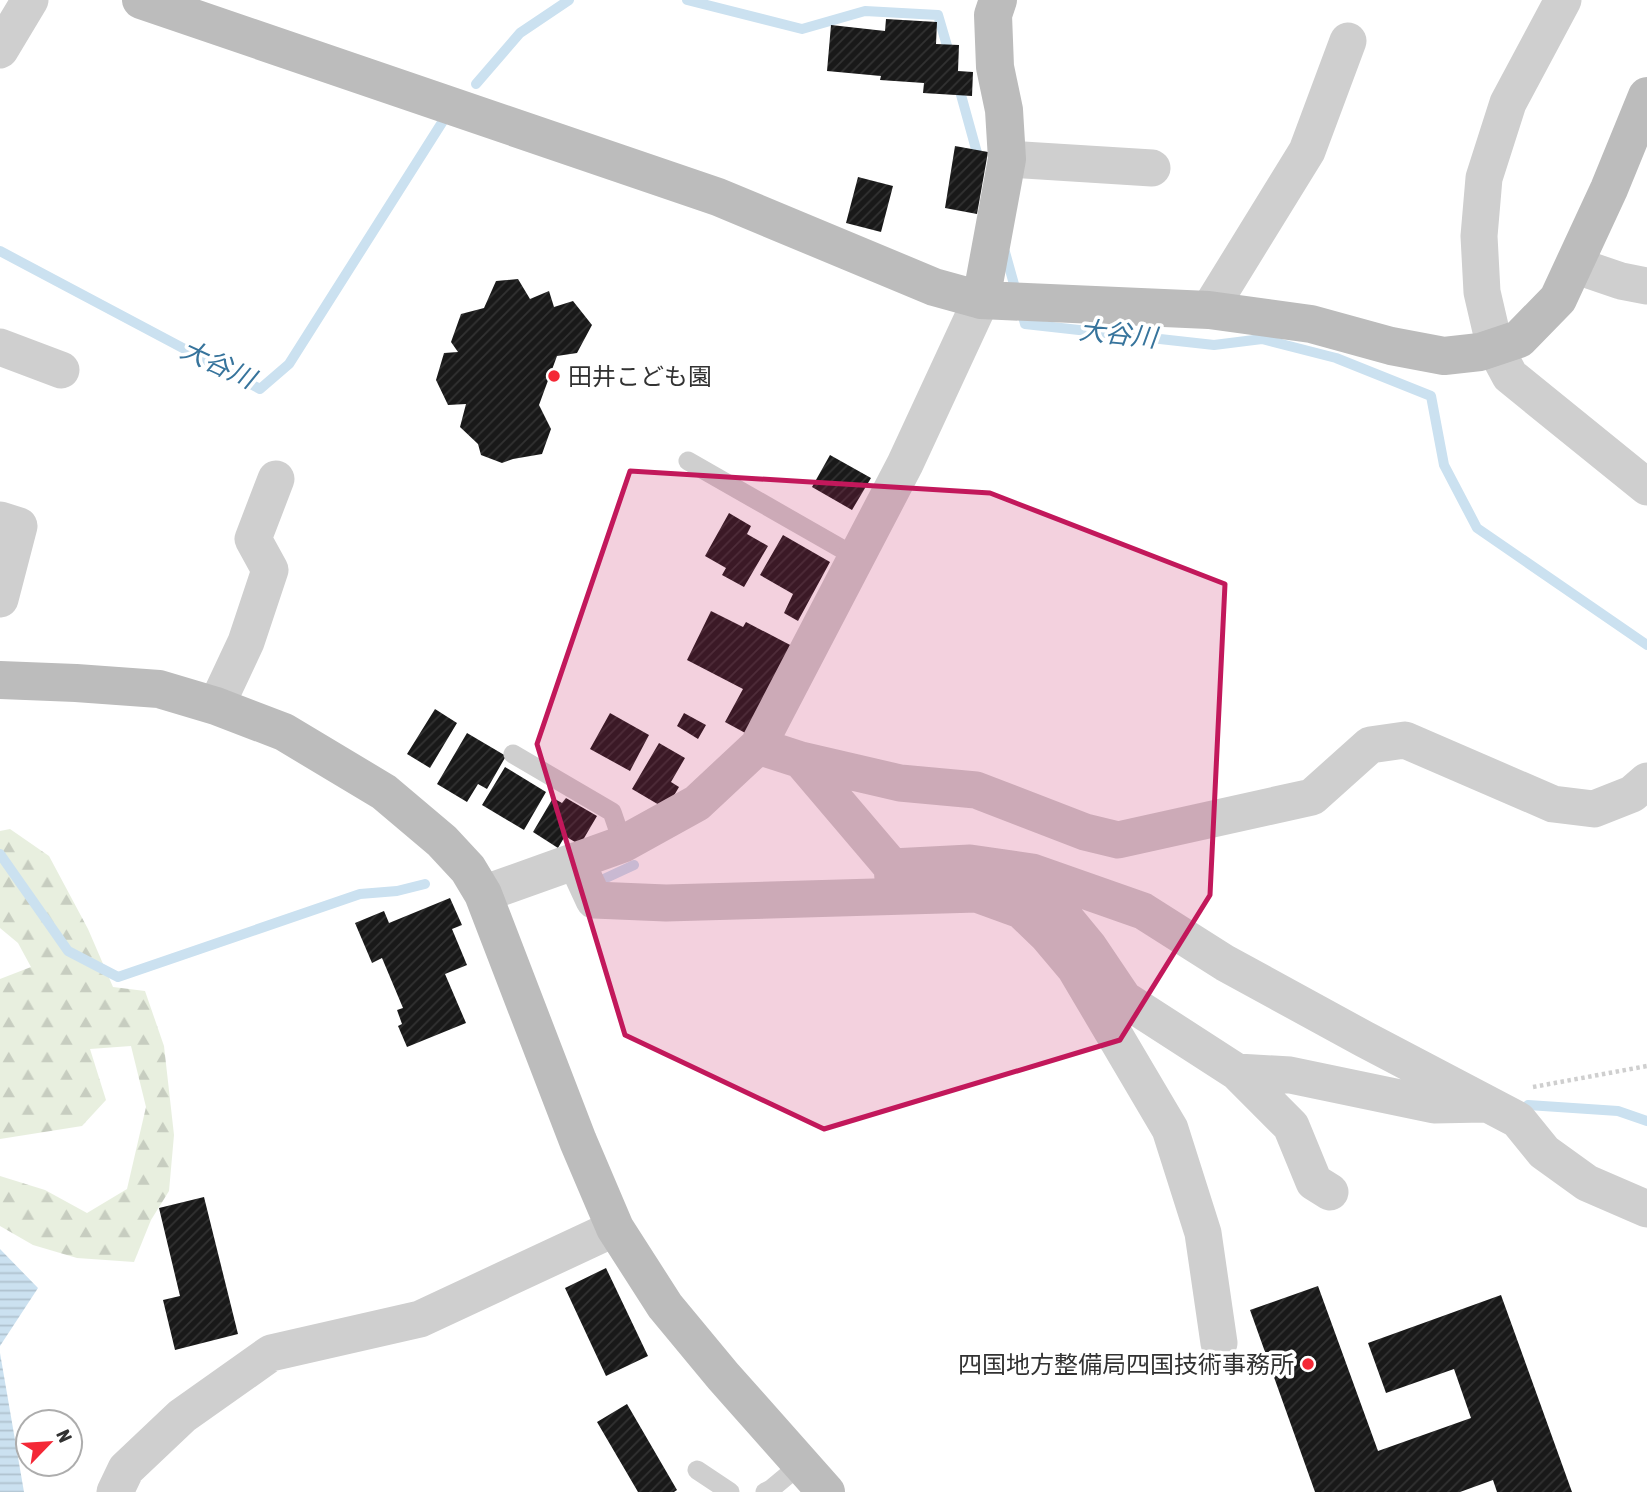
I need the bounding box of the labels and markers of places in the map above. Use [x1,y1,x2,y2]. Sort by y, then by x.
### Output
place label: 田井こども園 [568,363,712,390]
marker: 田井こども園 [546,368,562,384]
place label: 四国地方整備局四国技術事務所 [958,1351,1294,1378]
marker: 四国地方整備局四国技術事務所 [1300,1356,1316,1372]

